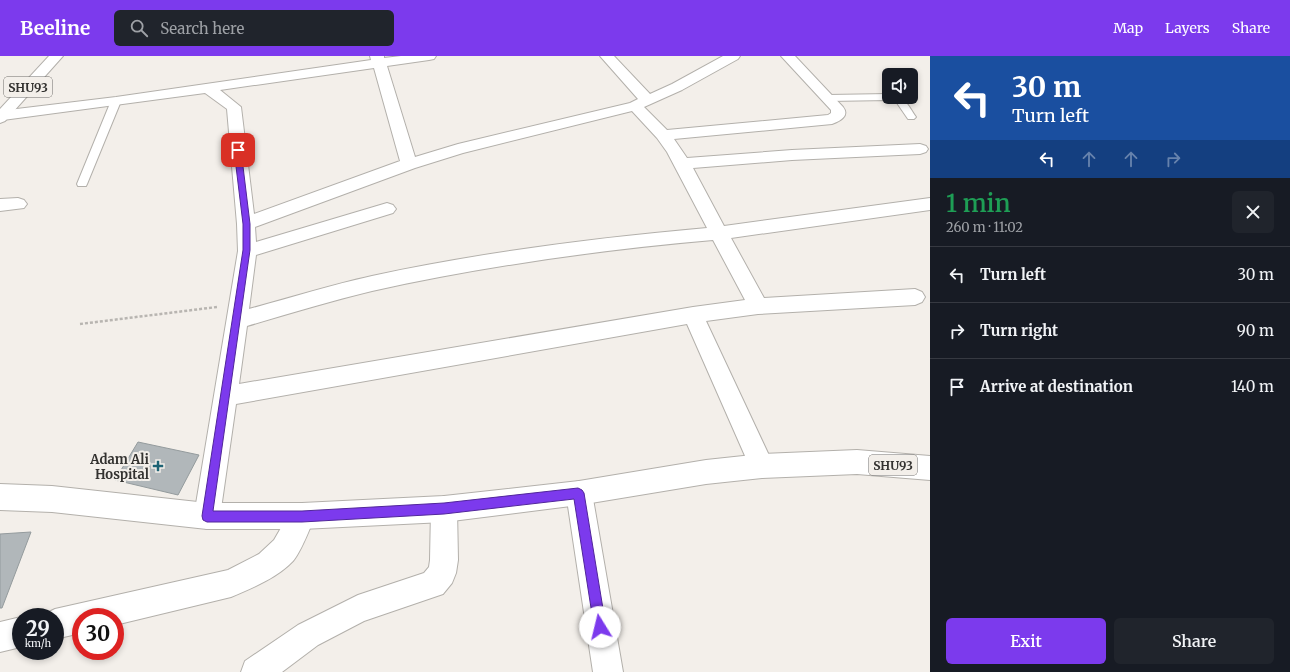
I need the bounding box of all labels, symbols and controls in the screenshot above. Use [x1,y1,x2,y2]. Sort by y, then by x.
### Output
search box [114,10,394,46]
text: Beeline [20,16,90,40]
icon: search [128,17,150,39]
text: Search here [160,19,244,38]
text: Map [1113,19,1143,37]
text: Layers [1165,19,1210,37]
text: Share [1232,19,1270,37]
map controls [882,68,918,104]
button: sound [882,68,918,104]
text: 30 m [1012,69,1081,105]
icon: left [946,72,998,124]
road number: SHU93 [4,77,52,97]
text: Turn left [1012,104,1089,127]
pin [221,133,255,167]
icon: arrive [227,139,249,161]
icon: left [1036,148,1058,170]
icon: ahead [1078,148,1100,170]
icon: ahead [1120,148,1142,170]
icon: right [1162,148,1184,170]
text: 1 min [946,188,1011,219]
button: close [1232,191,1274,233]
text: 260 m · 11:02 [946,219,1023,236]
icon: left [946,264,968,286]
text: Turn left [980,265,1046,284]
text: 30 m [1237,265,1274,284]
icon: right [946,320,968,342]
text: Turn right [980,321,1058,340]
text: 90 m [1237,321,1274,340]
icon: arrive [946,376,968,398]
text: Arrive at destination [980,377,1133,396]
text: 140 m [1231,377,1274,396]
place label: Adam Ali Hospital [89,451,150,483]
road number: SHU93 [869,455,917,475]
marker: Adam Ali Hospital [152,460,164,472]
position arrow [579,606,621,648]
speed limit sign: 30 [72,608,124,660]
text: 29 [26,616,50,641]
button: Exit [946,618,1106,664]
button: Share [1114,618,1274,664]
text: km/h [25,637,51,650]

